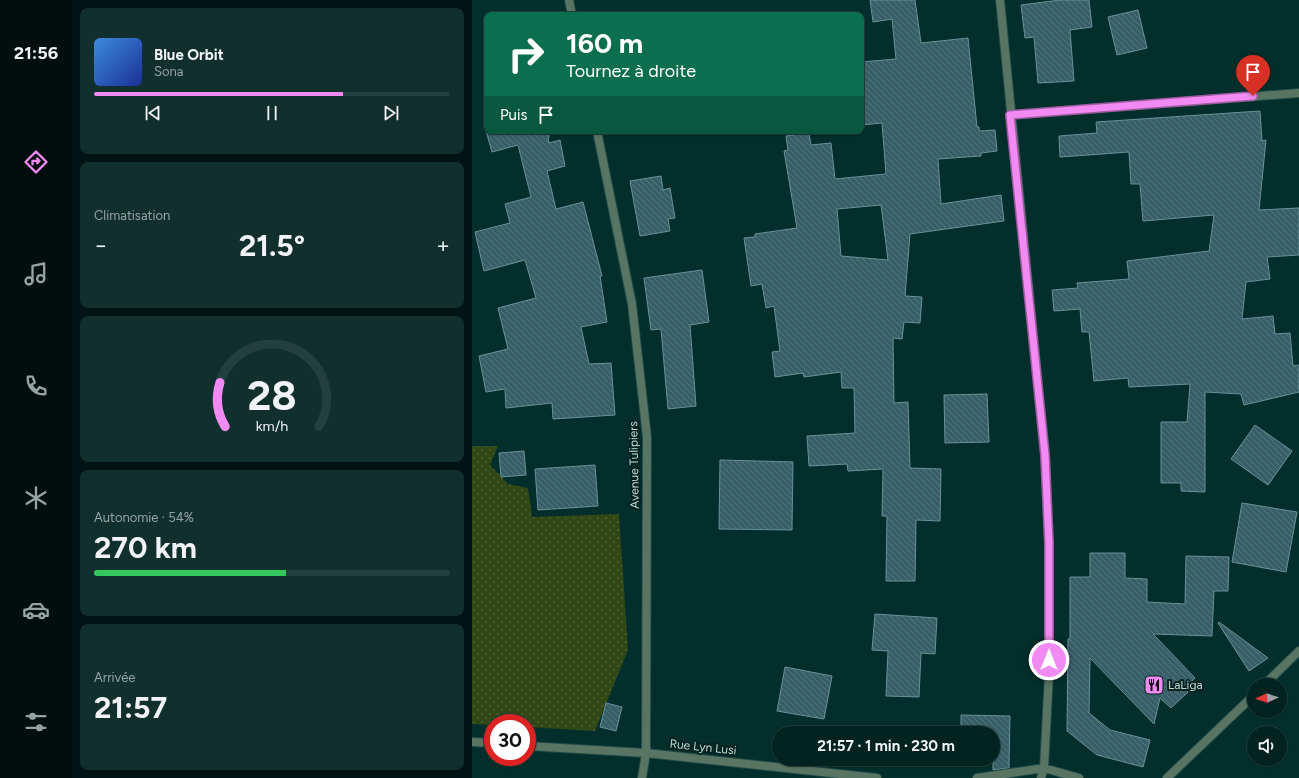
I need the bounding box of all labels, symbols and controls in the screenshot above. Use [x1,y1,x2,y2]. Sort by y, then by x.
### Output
text: 160 m [566,26,643,60]
icon: right [500,28,552,80]
text: 21:56 [14,42,58,64]
text: Blue Orbit [154,46,224,64]
pin [1236,55,1270,96]
text: Tournez à droite [566,60,696,82]
icon: arrive [1242,61,1264,83]
text: Sona [154,64,183,79]
icon: previous [142,102,164,124]
icon: pause [261,102,283,124]
icon: next [380,102,402,124]
icon: arrive [535,104,557,126]
text: Puis [500,106,527,124]
icon: directions [22,148,50,176]
text: Climatisation [94,208,170,223]
text: 21.5° [239,227,305,264]
text: − [94,232,108,259]
text: + [436,232,450,259]
icon: music [22,260,50,288]
text: 28 [247,370,297,420]
icon: phone [22,372,50,400]
text: km/h [256,417,288,435]
street label: Avenue Tulipiers [626,421,642,509]
icon: climate [22,484,50,512]
text: Autonomie · 54% [94,510,194,525]
text: 270 km [94,529,197,566]
icon: car [22,596,50,624]
position arrow [1028,639,1070,681]
text: Arrivée [94,670,135,685]
restaurant icon: LaLiga [1143,674,1165,696]
place label: LaLiga [1168,678,1203,692]
north arrow [1247,678,1287,718]
map controls [1247,678,1287,766]
text: 21:57 [94,689,167,726]
icon: filters [22,708,50,736]
speed limit sign: 30 [484,714,536,766]
button: sound [1247,726,1287,766]
street label: Rue Lyn Lusi [669,737,737,757]
text: 21:57 · 1 min · 230 m [817,737,955,755]

